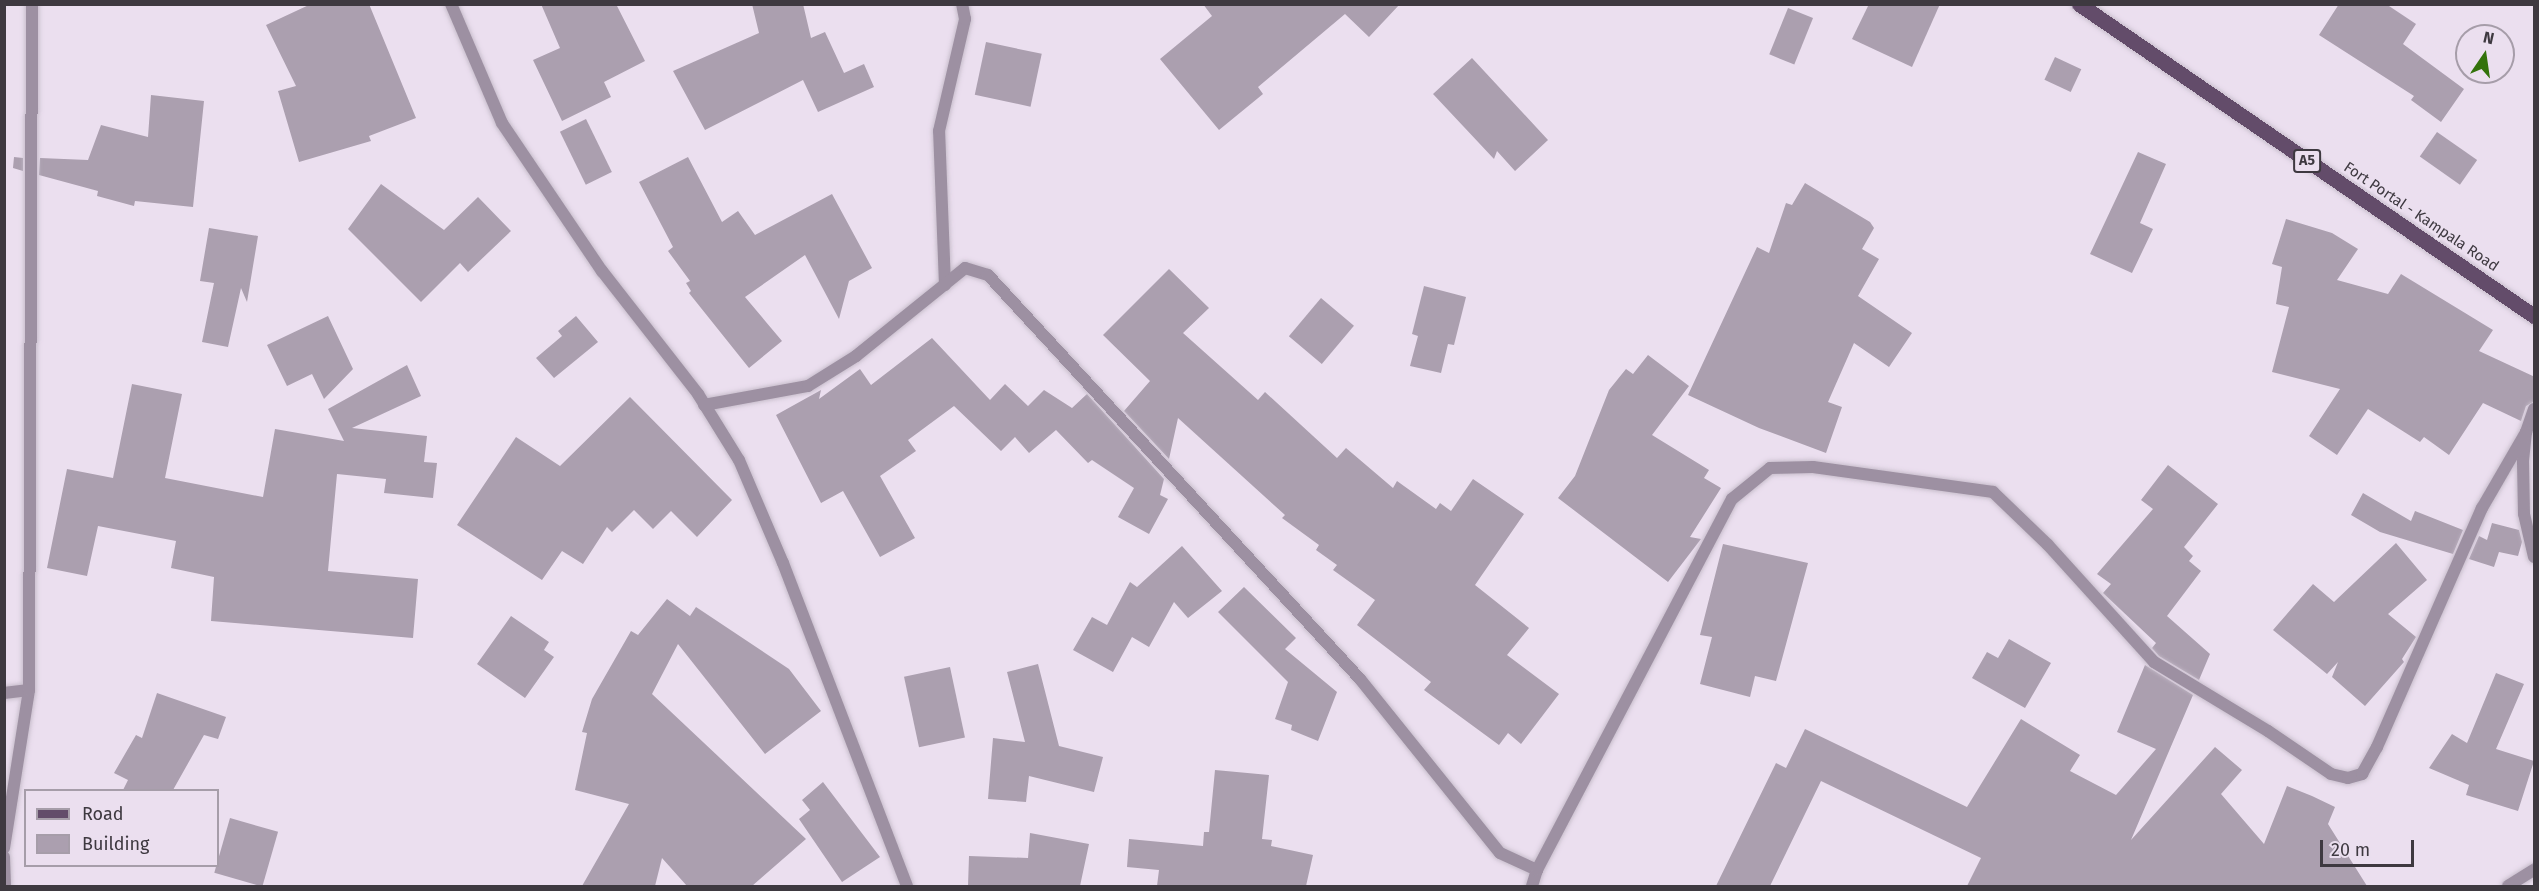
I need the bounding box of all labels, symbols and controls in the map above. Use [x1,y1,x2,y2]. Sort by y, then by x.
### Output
north arrow [2455,24,2515,84]
text: N [2481,27,2496,48]
road number: A5 [2292,150,2322,172]
street label: Fort Portal - Kampala Road [2340,158,2502,276]
legend [24,789,219,867]
text: Road [82,803,124,825]
scale bar [2323,828,2418,866]
text: Building [82,833,149,855]
text: 20 m [2331,839,2370,861]

